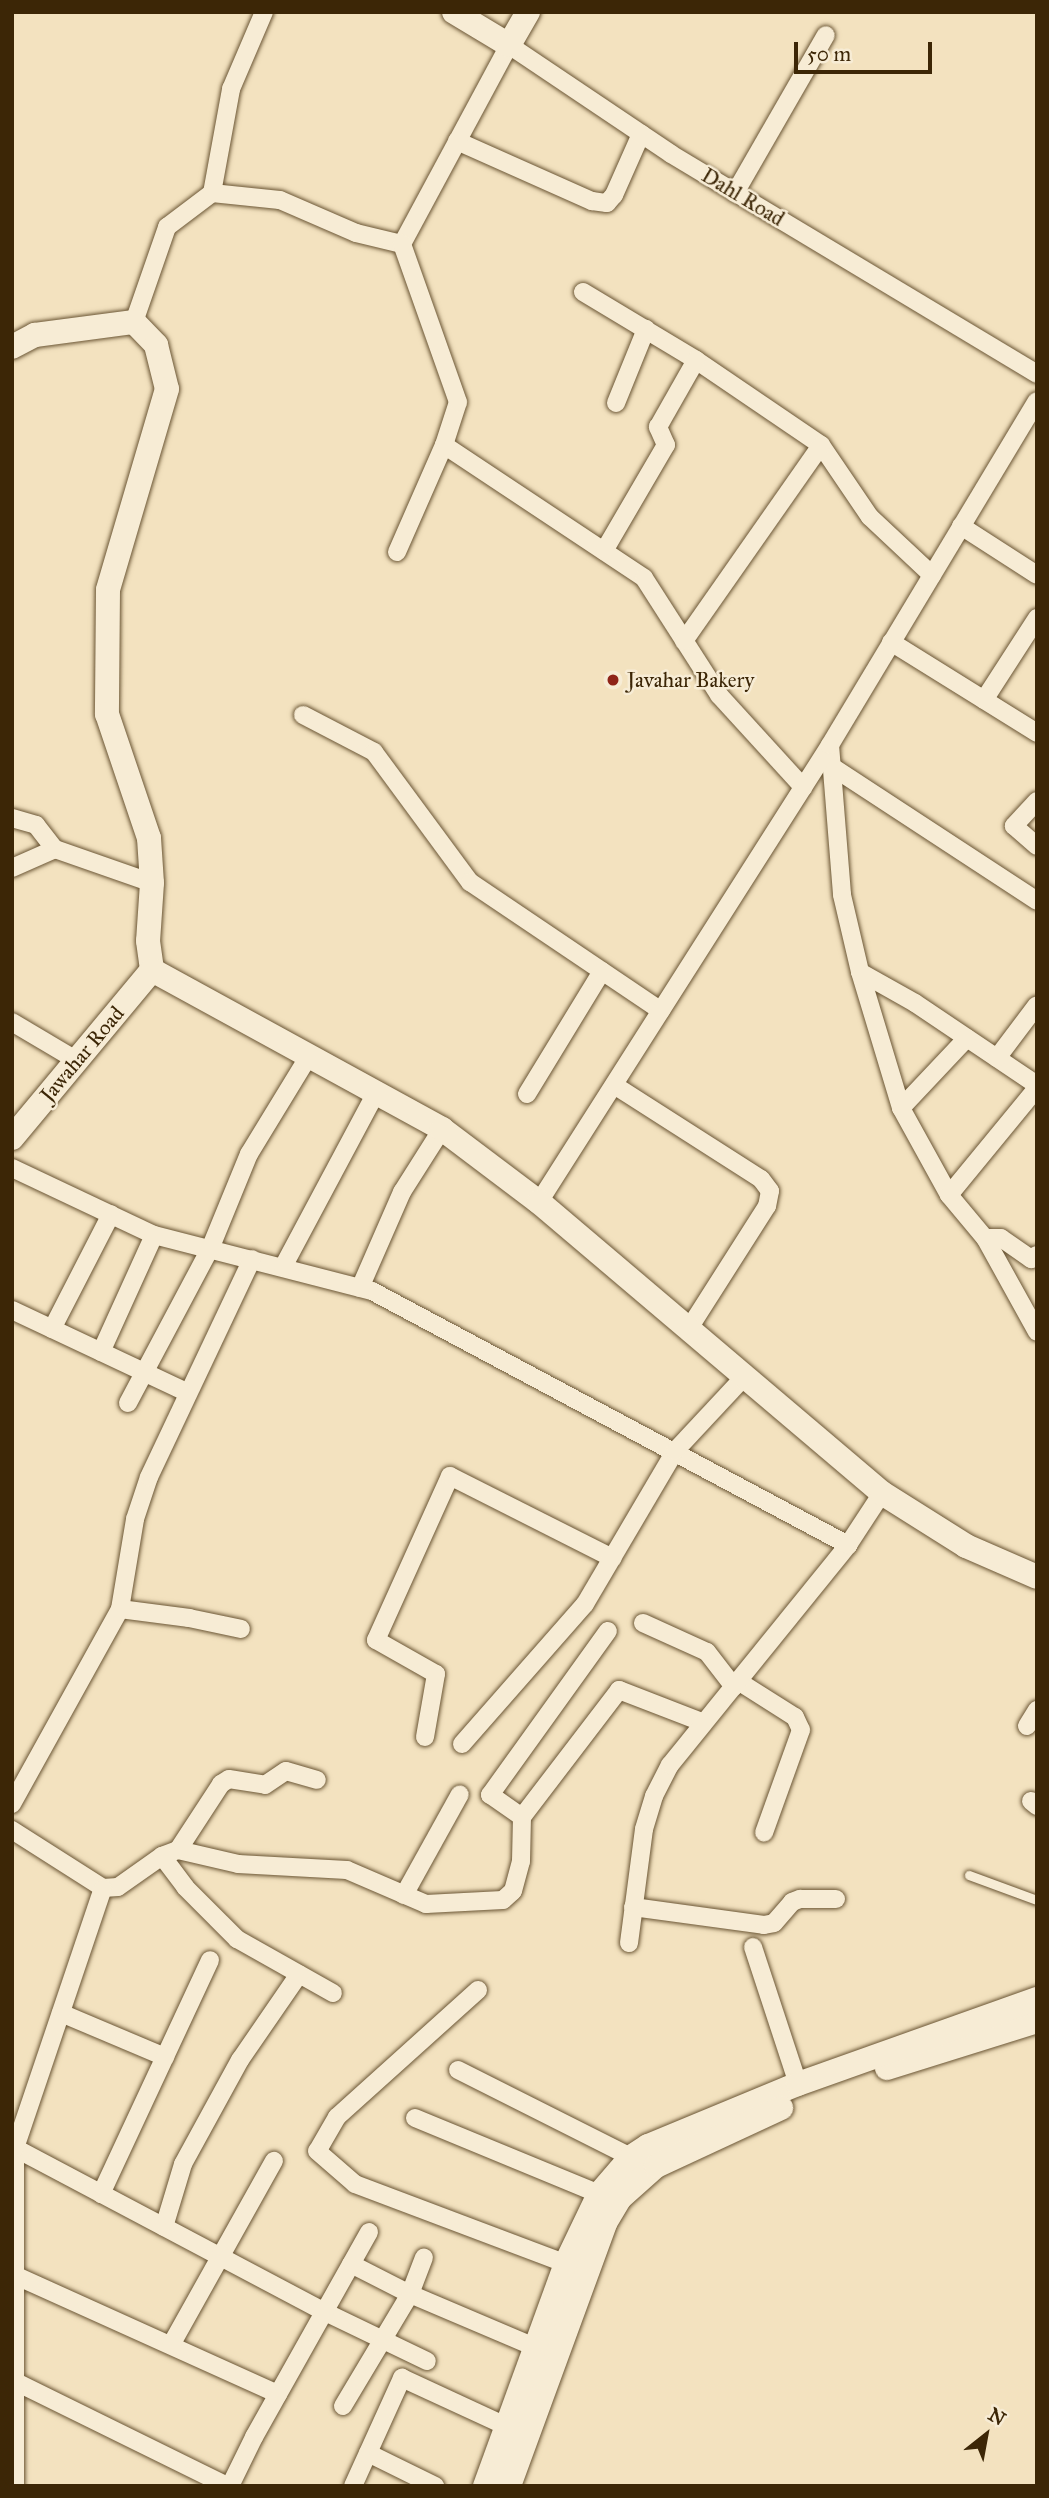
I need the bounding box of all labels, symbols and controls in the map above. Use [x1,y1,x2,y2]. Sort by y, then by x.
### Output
scale bar [797,28,935,72]
text: 50 m [807,41,851,67]
street label: Dahl Road [697,162,789,232]
place label: Javahar Bakery [627,667,754,693]
marker: Javahar Bakery [605,672,621,688]
street label: Jawahar Road [35,1001,129,1107]
north arrow [951,2400,1021,2470]
text: N [984,2403,1010,2431]

